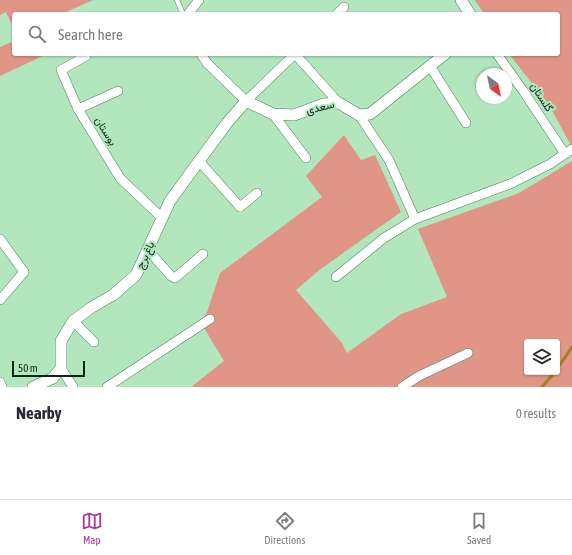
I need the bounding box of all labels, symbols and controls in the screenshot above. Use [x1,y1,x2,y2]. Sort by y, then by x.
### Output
search box [12,12,560,56]
icon: search [26,23,48,45]
text: Search here [58,26,123,43]
north arrow [476,68,512,104]
street label: گلستان [528,80,556,114]
street label: سعدی [305,98,336,117]
street label: بوستان [92,114,119,148]
street label: باغ برج [133,239,158,271]
map controls [524,339,560,375]
button: layers [524,339,560,375]
scale bar [12,359,85,378]
text: 50 m [18,362,38,374]
text: Nearby [16,403,62,423]
text: 0 results [516,406,556,421]
tab: Map [81,510,103,546]
tab: Directions [264,510,305,546]
tab: Saved [467,510,491,546]

